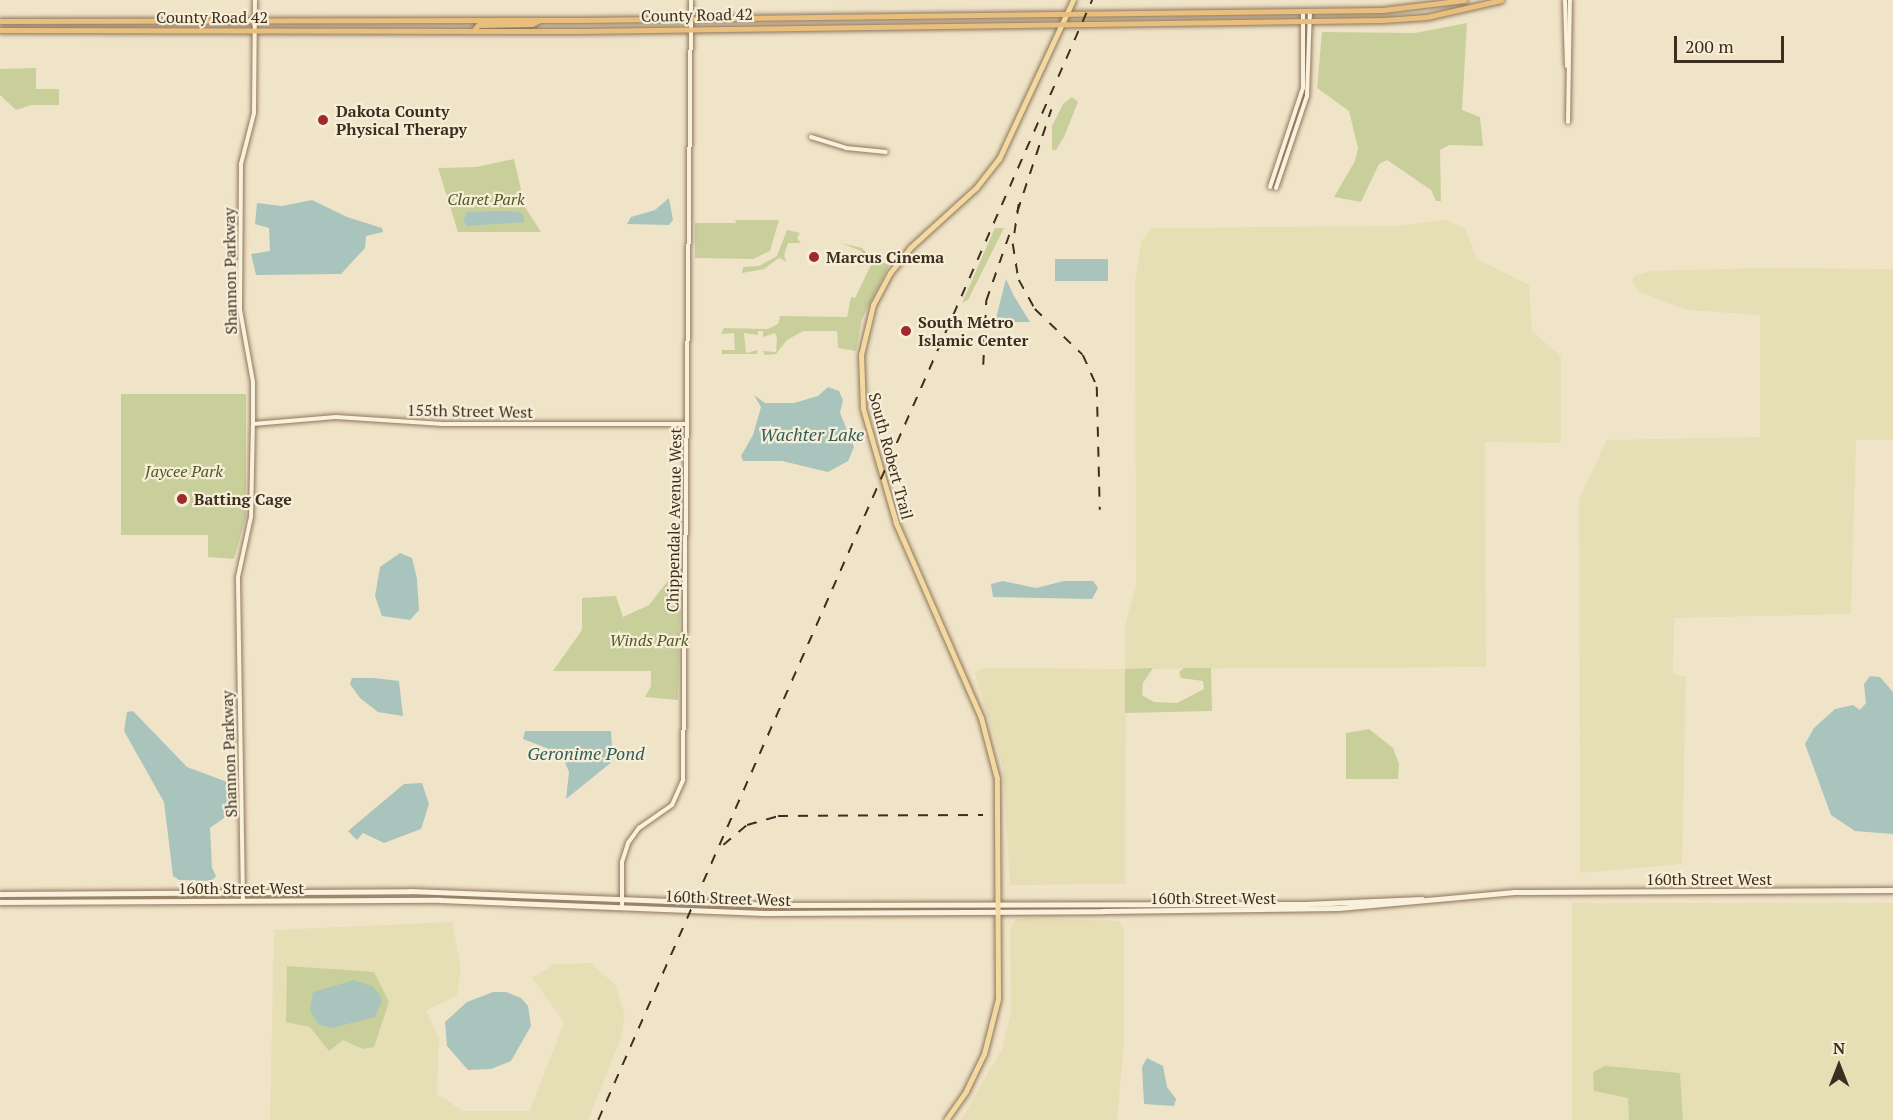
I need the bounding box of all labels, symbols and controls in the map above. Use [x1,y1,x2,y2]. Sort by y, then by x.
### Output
street label: County Road 42 [641,4,753,26]
street label: County Road 42 [156,7,268,27]
scale bar [1677,24,1786,62]
text: 200 m [1685,34,1734,58]
place label: Dakota County Physical Therapy [336,101,467,139]
marker: Dakota County Physical Therapy [314,111,332,129]
park label: Claret Park [447,189,525,209]
street label: Shannon Parkway [219,207,241,335]
place label: Marcus Cinema [826,247,944,267]
marker: Marcus Cinema [807,250,821,264]
place label: South Metro Islamic Center [918,312,1028,350]
marker: South Metro Islamic Center [899,324,913,338]
street label: South Robert Trail [865,390,917,522]
street label: 155th Street West [407,400,533,422]
water label: Wachter Lake [760,423,864,445]
street label: Chippendale Avenue West [663,427,685,613]
park label: Jaycee Park [145,461,223,481]
place label: Batting Cage [194,489,292,509]
marker: Batting Cage [175,492,189,506]
park label: Winds Park [610,630,688,650]
street label: Shannon Parkway [217,690,241,818]
water label: Geronime Pond [527,742,645,764]
street label: 160th Street West [1646,869,1772,889]
street label: 160th Street West [178,878,304,898]
street label: 160th Street West [665,886,791,910]
street label: 160th Street West [1150,888,1276,908]
north arrow [1809,1036,1869,1096]
text: N [1833,1037,1845,1059]

